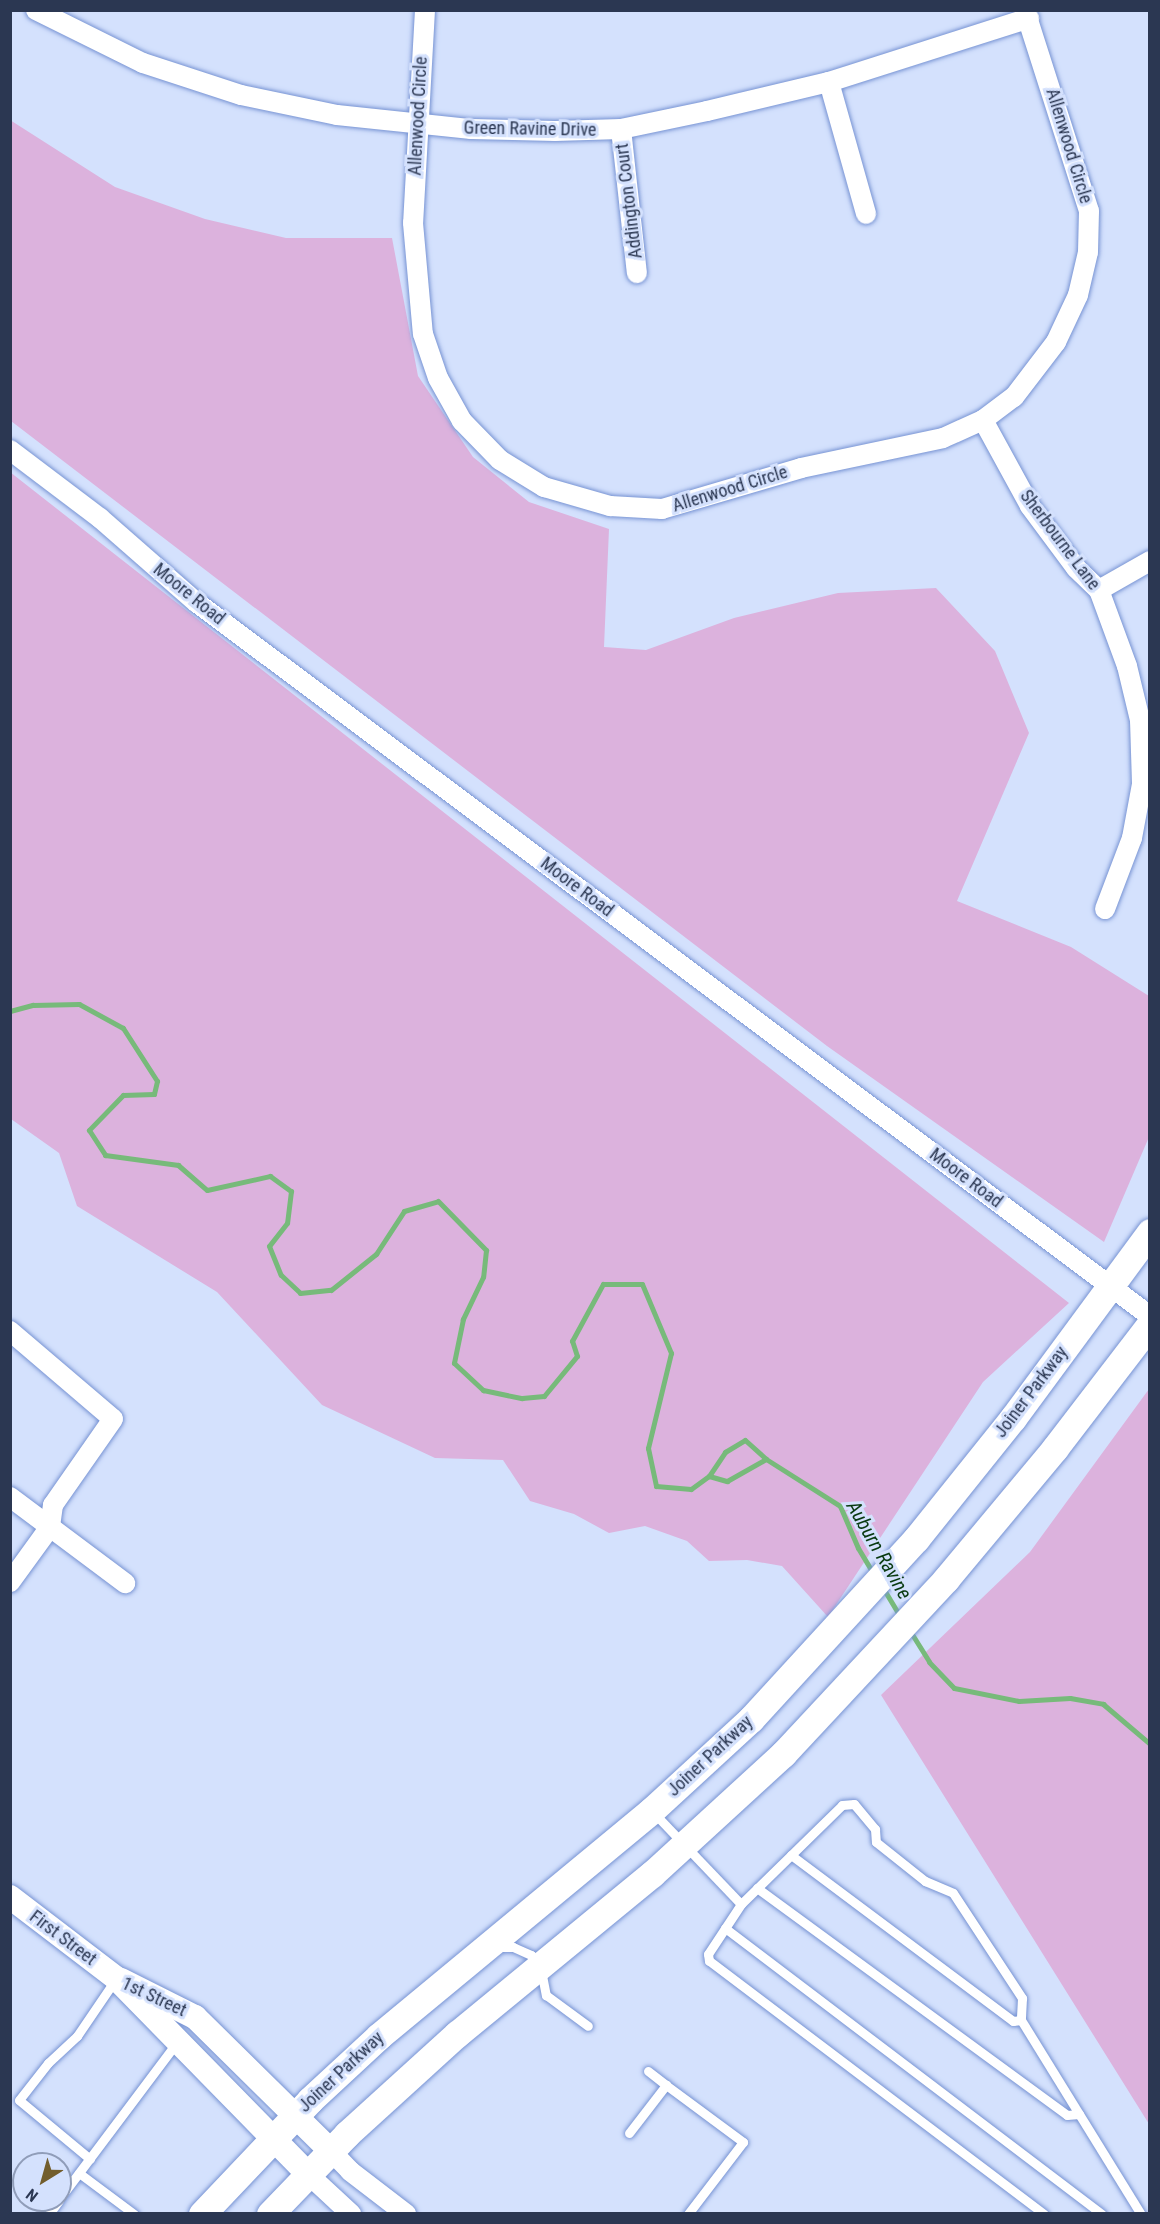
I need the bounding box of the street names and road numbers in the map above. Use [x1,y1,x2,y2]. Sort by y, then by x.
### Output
street label: Allenwood Circle [404,56,432,176]
street label: Allenwood Circle [1041,86,1097,206]
street label: Green Ravine Drive [463,117,597,141]
street label: Addington Court [611,142,647,260]
street label: Allenwood Circle [670,461,790,517]
street label: Sherbourne Lane [1015,486,1105,594]
street label: Moore Road [149,559,229,629]
street label: Moore Road [536,853,618,921]
street label: Moore Road [925,1144,1007,1212]
street label: Joiner Parkway [990,1342,1072,1442]
street label: Joiner Parkway [663,1711,757,1801]
street label: First Street [25,1906,101,1970]
street label: 1st Street [118,1973,190,2021]
street label: Joiner Parkway [294,2027,388,2117]

